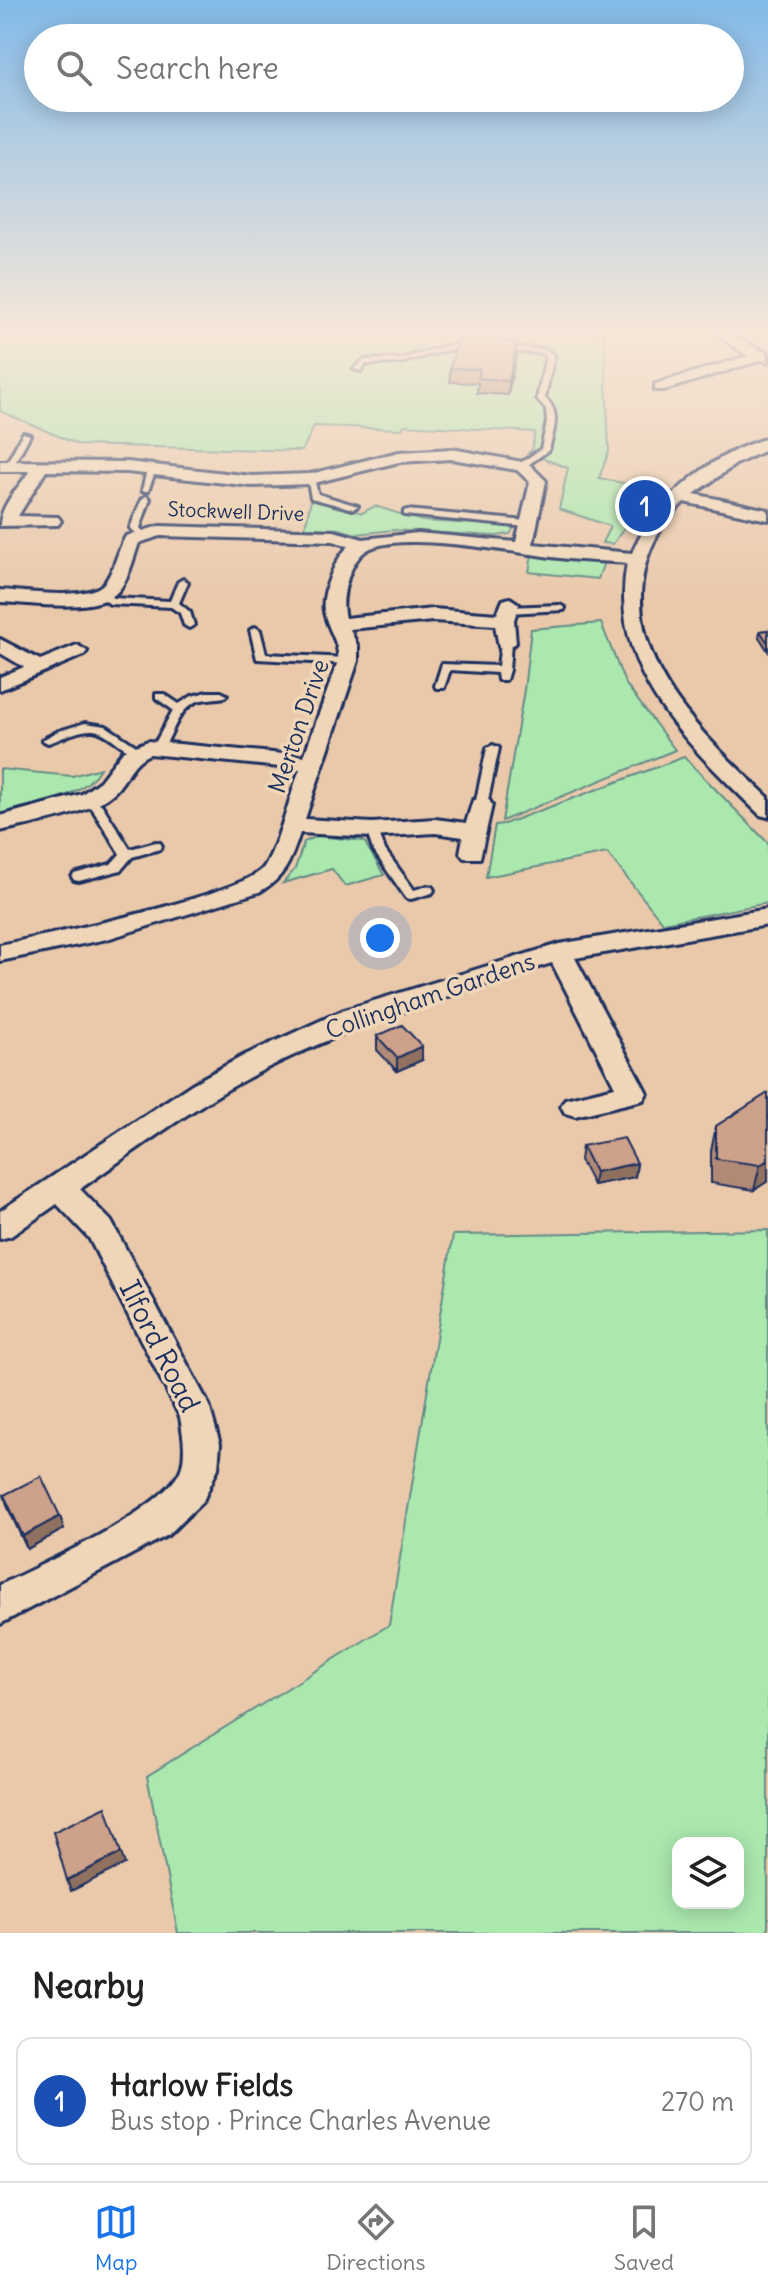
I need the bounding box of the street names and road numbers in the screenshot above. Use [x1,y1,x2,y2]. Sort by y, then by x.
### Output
street label: Stockwell Drive [167,496,305,526]
street label: Merton Drive [261,655,335,797]
street label: Collingham Gardens [322,945,538,1045]
street label: Ilford Road [112,1274,208,1418]

